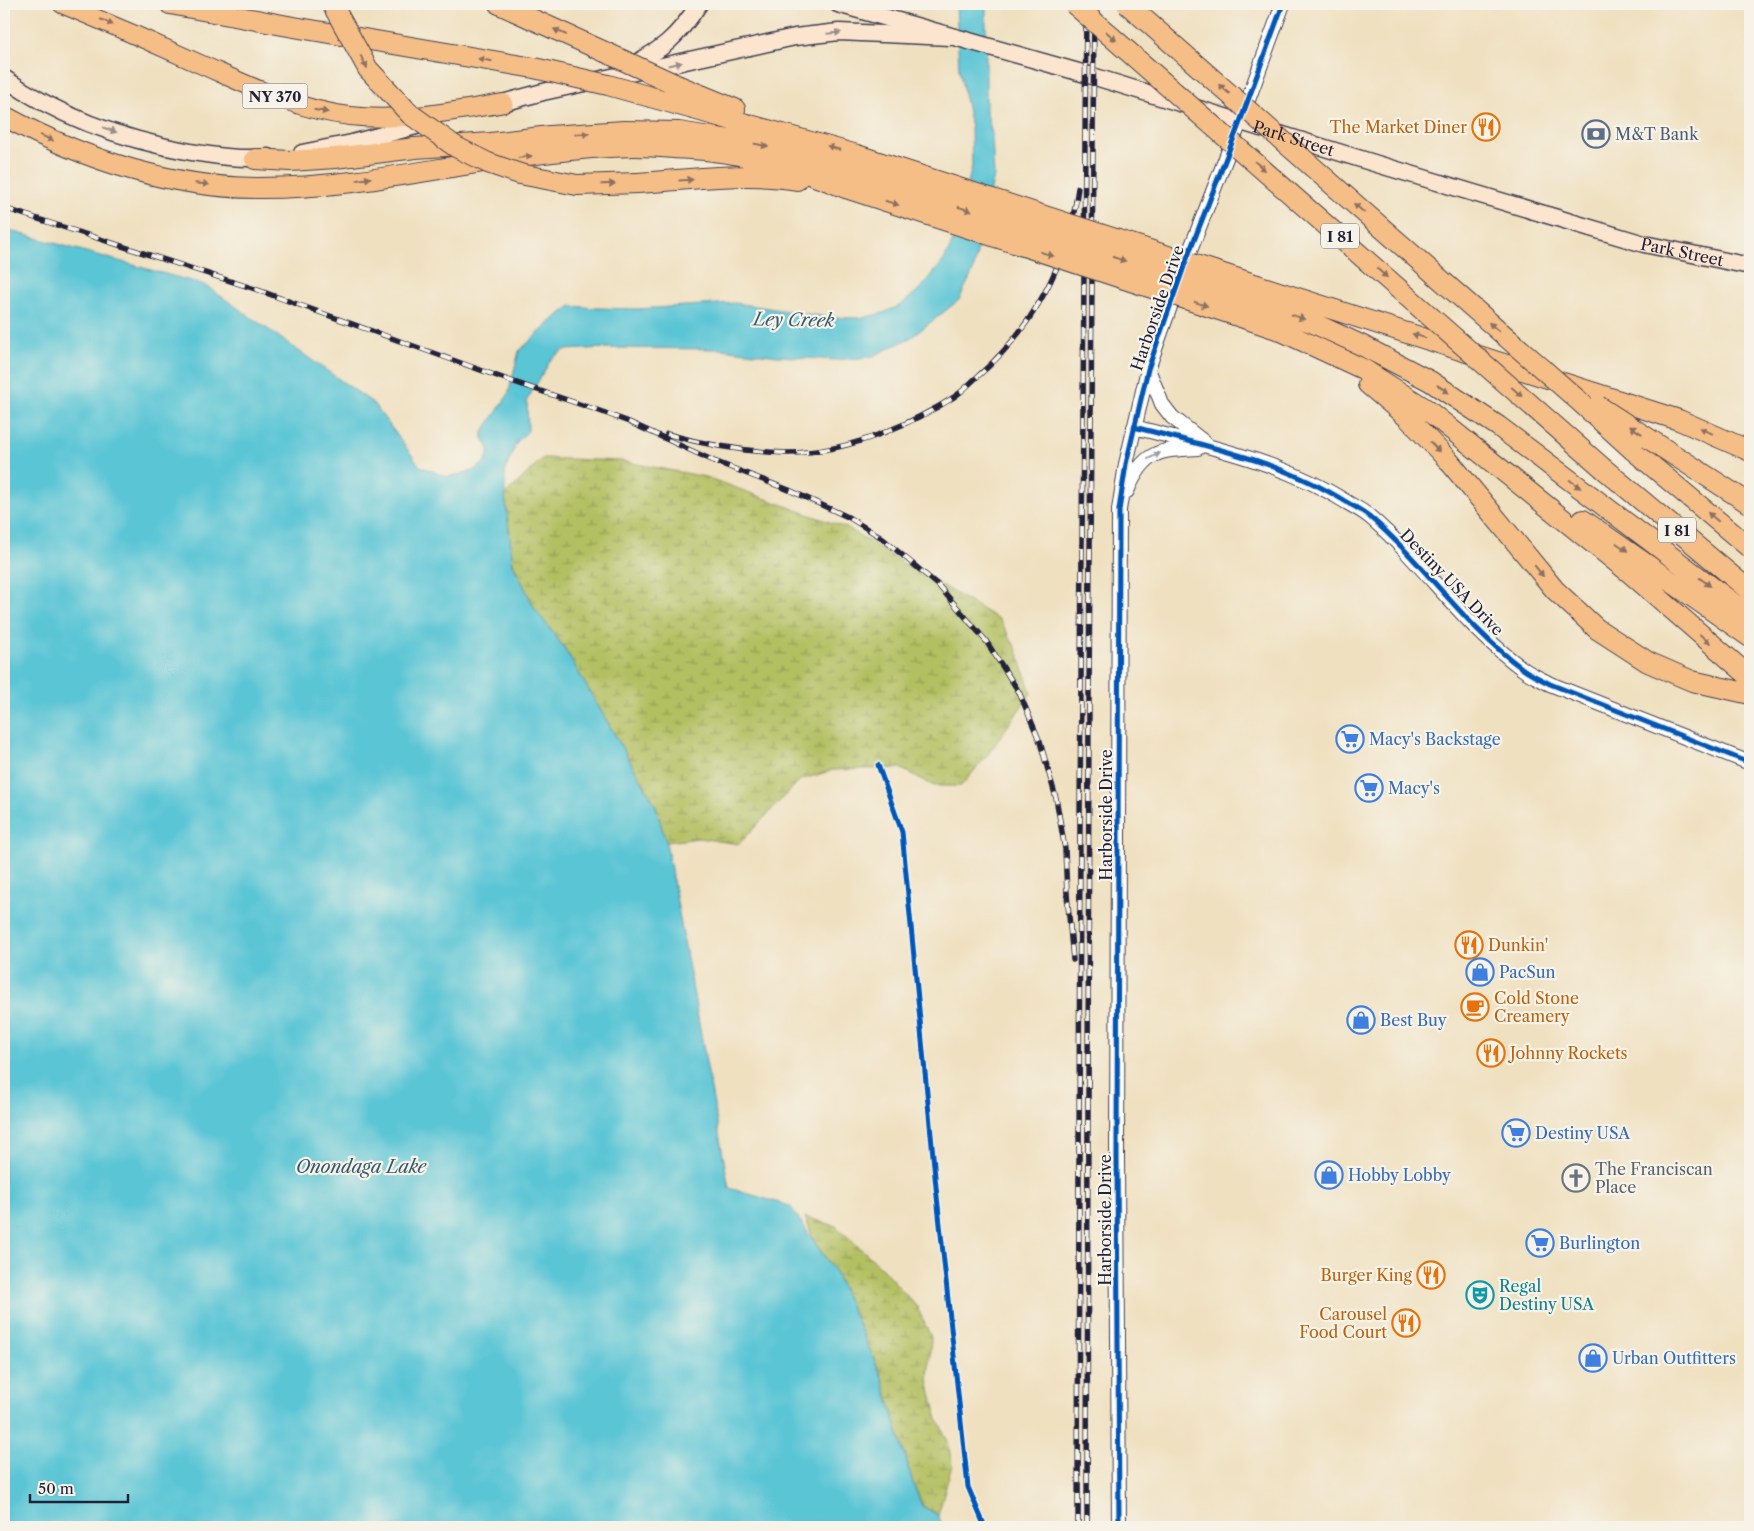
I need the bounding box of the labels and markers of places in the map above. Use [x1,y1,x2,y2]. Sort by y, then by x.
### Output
restaurant icon: The Market Diner [1471,112,1501,142]
place label: The Market Diner [1330,117,1467,137]
bank icon: M&T Bank [1581,119,1611,149]
place label: M&T Bank [1615,124,1699,144]
supermarket icon: Macy's Backstage [1335,724,1365,754]
place label: Macy's Backstage [1369,729,1501,749]
supermarket icon: Macy's [1354,773,1384,803]
place label: Macy's [1388,778,1440,798]
restaurant icon: Dunkin' [1454,930,1484,960]
place label: Dunkin' [1488,935,1548,955]
shop icon: PacSun [1465,957,1495,987]
place label: PacSun [1499,962,1556,982]
place label: Cold Stone Creamery [1494,988,1579,1026]
cafe icon: Cold Stone Creamery [1460,992,1490,1022]
shop icon: Best Buy [1346,1005,1376,1035]
place label: Best Buy [1380,1010,1448,1030]
restaurant icon: Johnny Rockets [1476,1038,1506,1068]
place label: Johnny Rockets [1507,1043,1628,1063]
supermarket icon: Destiny USA [1501,1118,1531,1148]
place label: Destiny USA [1535,1123,1631,1143]
place label: The Franciscan Place [1595,1159,1713,1197]
shop icon: Hobby Lobby [1314,1160,1344,1190]
church icon: The Franciscan Place [1561,1163,1591,1193]
place label: Hobby Lobby [1348,1165,1452,1185]
supermarket icon: Burlington [1525,1228,1555,1258]
place label: Burlington [1559,1233,1640,1253]
restaurant icon: Burger King [1416,1260,1446,1290]
place label: Burger King [1321,1265,1413,1285]
place label: Regal Destiny USA [1499,1276,1595,1314]
theatre icon: Regal Destiny USA [1465,1280,1495,1310]
place label: Carousel Food Court [1299,1304,1387,1342]
restaurant icon: Carousel Food Court [1391,1308,1421,1338]
shop icon: Urban Outfitters [1578,1343,1608,1373]
place label: Urban Outfitters [1612,1348,1736,1368]

